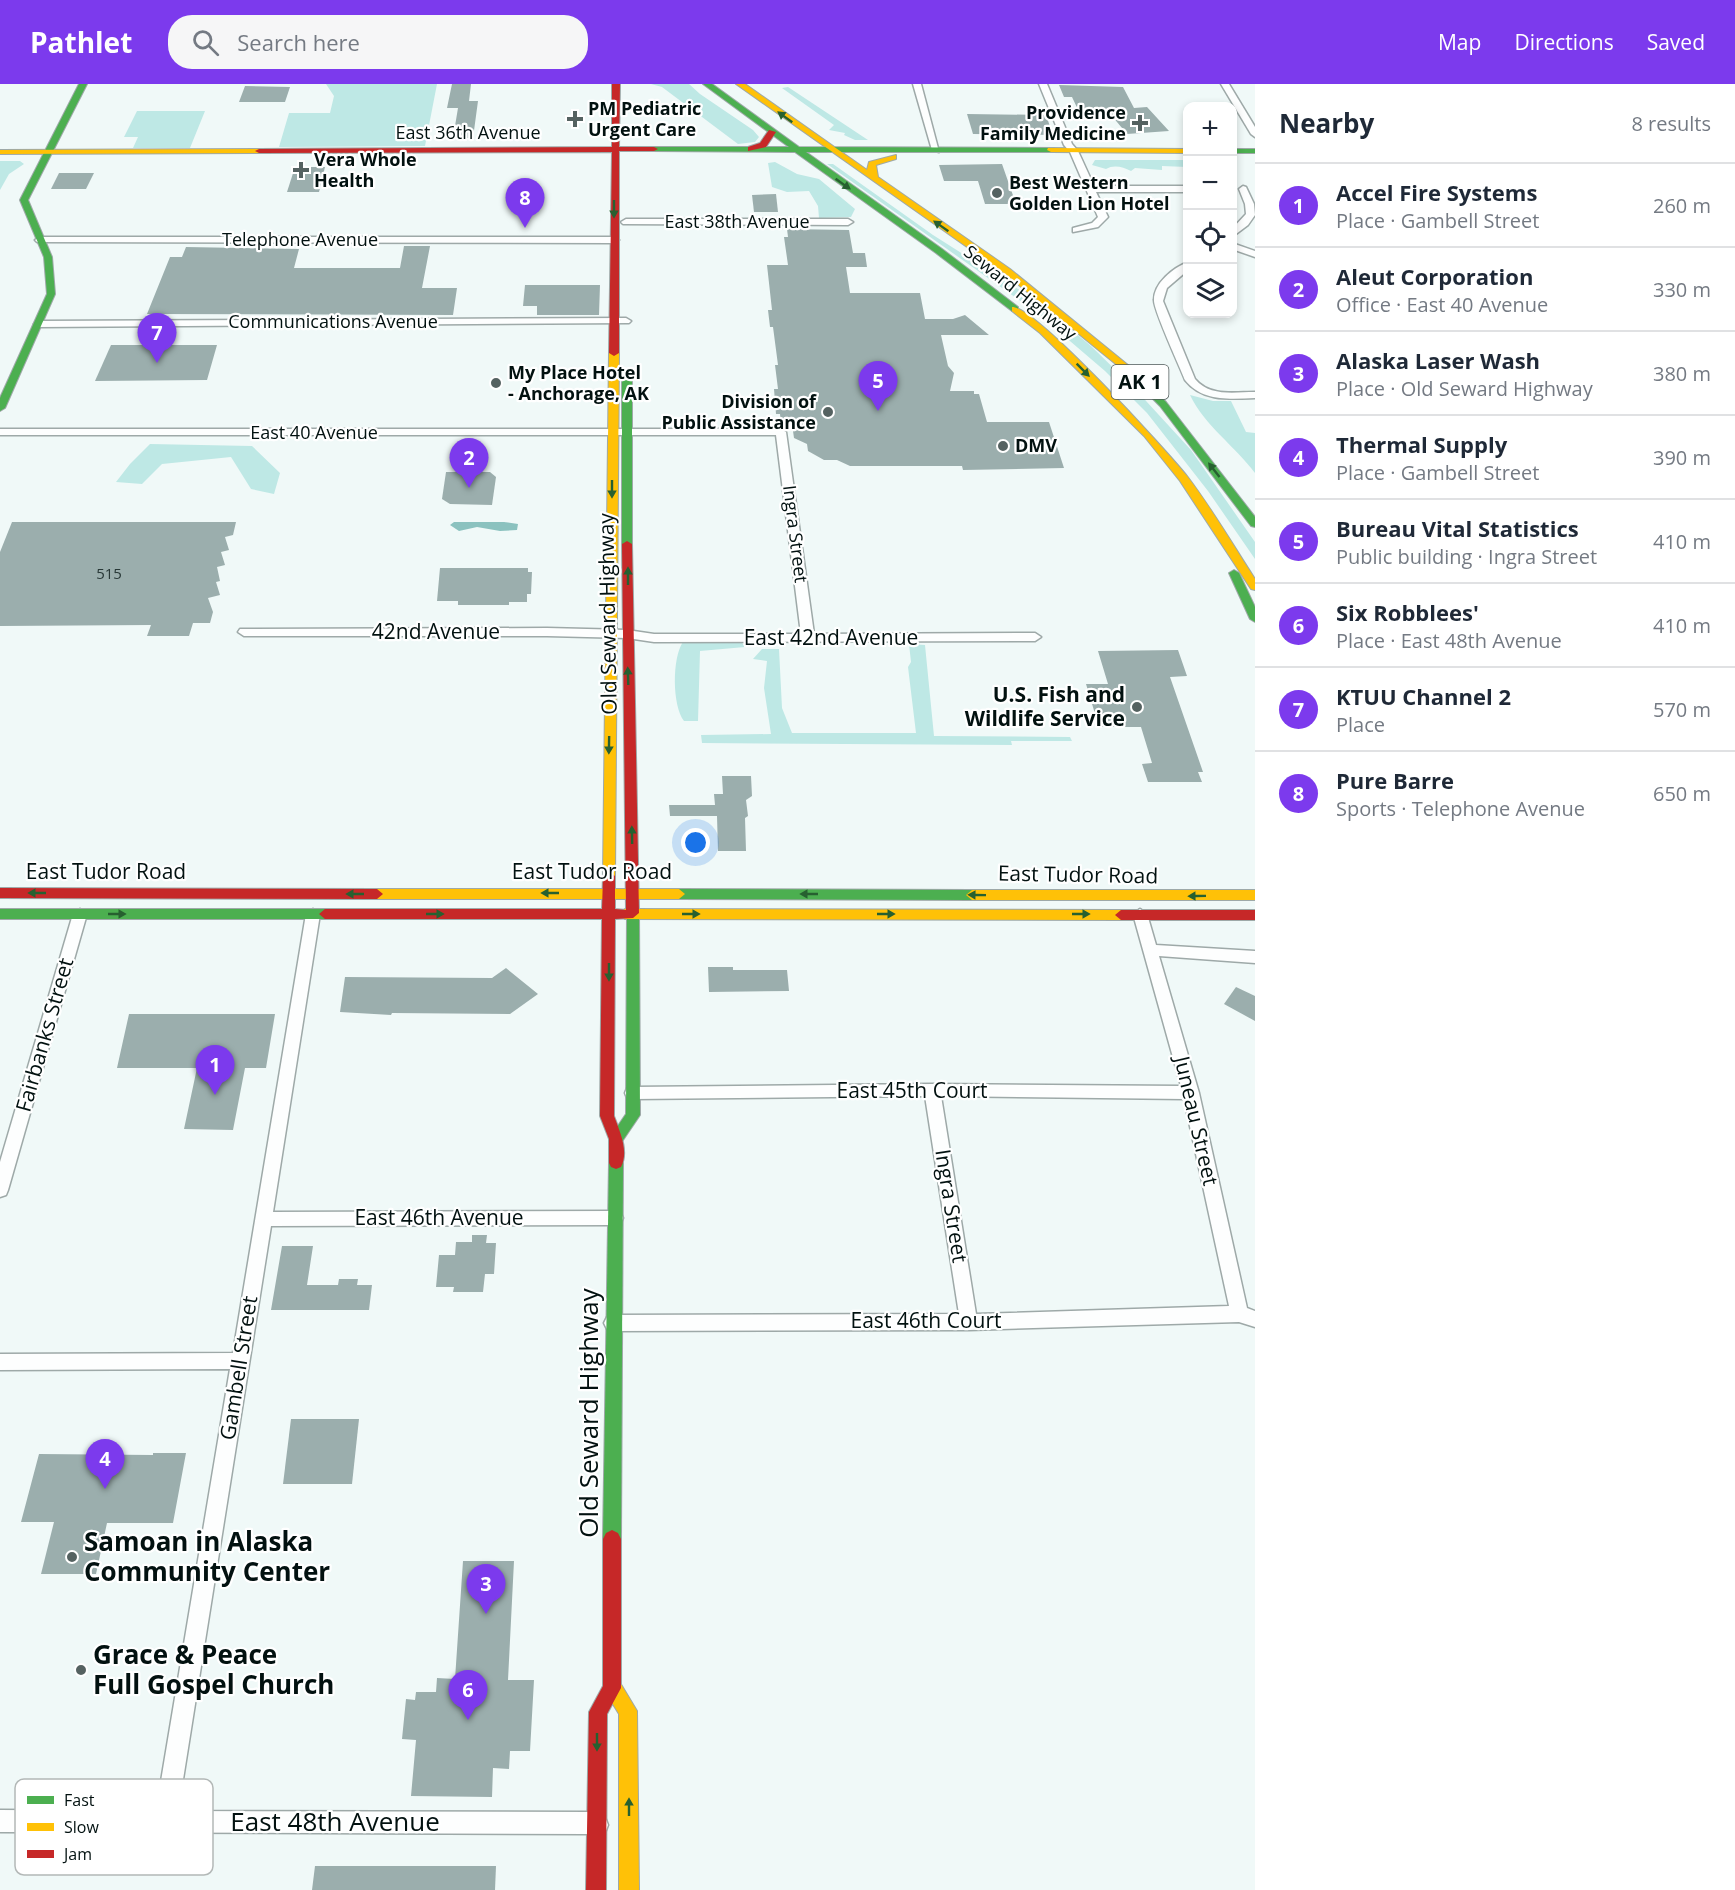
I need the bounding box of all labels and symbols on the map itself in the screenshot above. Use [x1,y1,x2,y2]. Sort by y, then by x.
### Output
place label: PM Pediatric Urgent Care [588,96,701,141]
place label: Providence Family Medicine [980,100,1126,145]
marker: PM Pediatric Urgent Care [566,110,584,128]
one-way arrow [778,111,794,123]
marker: Providence Family Medicine [1131,114,1149,132]
street label: East 36th Avenue [395,120,541,144]
place label: Vera Whole Health [314,147,417,192]
marker: Vera Whole Health [292,161,310,179]
place label: Best Western Golden Lion Hotel [1009,170,1169,215]
pin: 8 [506,178,544,228]
one-way arrow [835,178,851,190]
marker: Best Western Golden Lion Hotel [990,186,1004,200]
one-way arrow [609,199,619,218]
street label: East 38th Avenue [664,209,810,233]
one-way arrow [934,220,950,232]
street label: Telephone Avenue [222,227,378,251]
street label: Seward Highway [959,239,1083,346]
street label: Communications Avenue [228,309,438,333]
pin: 7 [138,314,176,363]
place label: My Place Hotel - Anchorage, AK [508,360,649,405]
pin: 5 [858,362,898,411]
one-way arrow [1075,363,1089,377]
road number: AK 1 [1112,365,1168,399]
marker: My Place Hotel - Anchorage, AK [489,376,503,390]
place label: Division of Public Assistance [661,389,817,434]
marker: Division of Public Assistance [821,405,835,419]
street label: East 40 Avenue [250,420,378,444]
place label: DMV [1015,433,1057,457]
pin: 2 [450,438,488,488]
marker: DMV [996,439,1010,453]
one-way arrow [1207,462,1220,478]
one-way arrow [607,480,617,499]
street label: Ingra Street [778,484,814,584]
street label: Old Seward Highway [591,513,623,715]
house number: 515 [96,563,122,583]
one-way arrow [623,566,632,585]
street label: 42nd Avenue [372,617,500,645]
street label: East 42nd Avenue [744,623,918,651]
one-way arrow [624,666,633,685]
place label: U.S. Fish and Wildlife Service [965,680,1125,732]
marker: U.S. Fish and Wildlife Service [1130,700,1144,714]
one-way arrow [604,735,614,754]
one-way arrow [627,825,636,844]
your location [681,828,710,857]
street label: East Tudor Road [26,857,186,885]
street label: East Tudor Road [512,857,672,885]
street label: East Tudor Road [998,859,1158,889]
one-way arrow [27,888,46,898]
one-way arrow [540,888,559,898]
one-way arrow [345,889,364,899]
one-way arrow [800,889,819,899]
one-way arrow [967,890,986,900]
one-way arrow [1187,891,1206,901]
one-way arrow [107,909,126,919]
one-way arrow [425,909,444,919]
one-way arrow [682,909,701,919]
one-way arrow [877,909,896,919]
one-way arrow [1071,909,1090,919]
street label: Fairbanks Street [9,954,79,1115]
one-way arrow [604,963,614,982]
pin: 1 [196,1046,234,1095]
street label: Juneau Street [1168,1051,1225,1188]
street label: East 45th Court [837,1076,987,1104]
street label: Ingra Street [929,1147,975,1265]
street label: East 46th Avenue [354,1203,524,1231]
street label: Old Seward Highway [570,1287,606,1538]
street label: Gambell Street [213,1294,263,1442]
street label: East 46th Court [851,1306,1001,1334]
pin: 4 [86,1440,124,1489]
place label: Samoan in Alaska Community Center [84,1523,330,1589]
marker: Samoan in Alaska Community Center [65,1550,79,1564]
pin: 3 [466,1564,506,1614]
place label: Grace & Peace Full Gospel Church [93,1636,334,1702]
marker: Grace & Peace Full Gospel Church [74,1663,88,1677]
pin: 6 [448,1670,488,1720]
one-way arrow [593,1733,602,1752]
legend [15,1779,213,1875]
text: Fast [64,1789,95,1811]
one-way arrow [624,1798,633,1817]
street label: East 48th Avenue [230,1803,440,1839]
text: Slow [64,1816,99,1838]
text: Jam [62,1843,92,1865]

